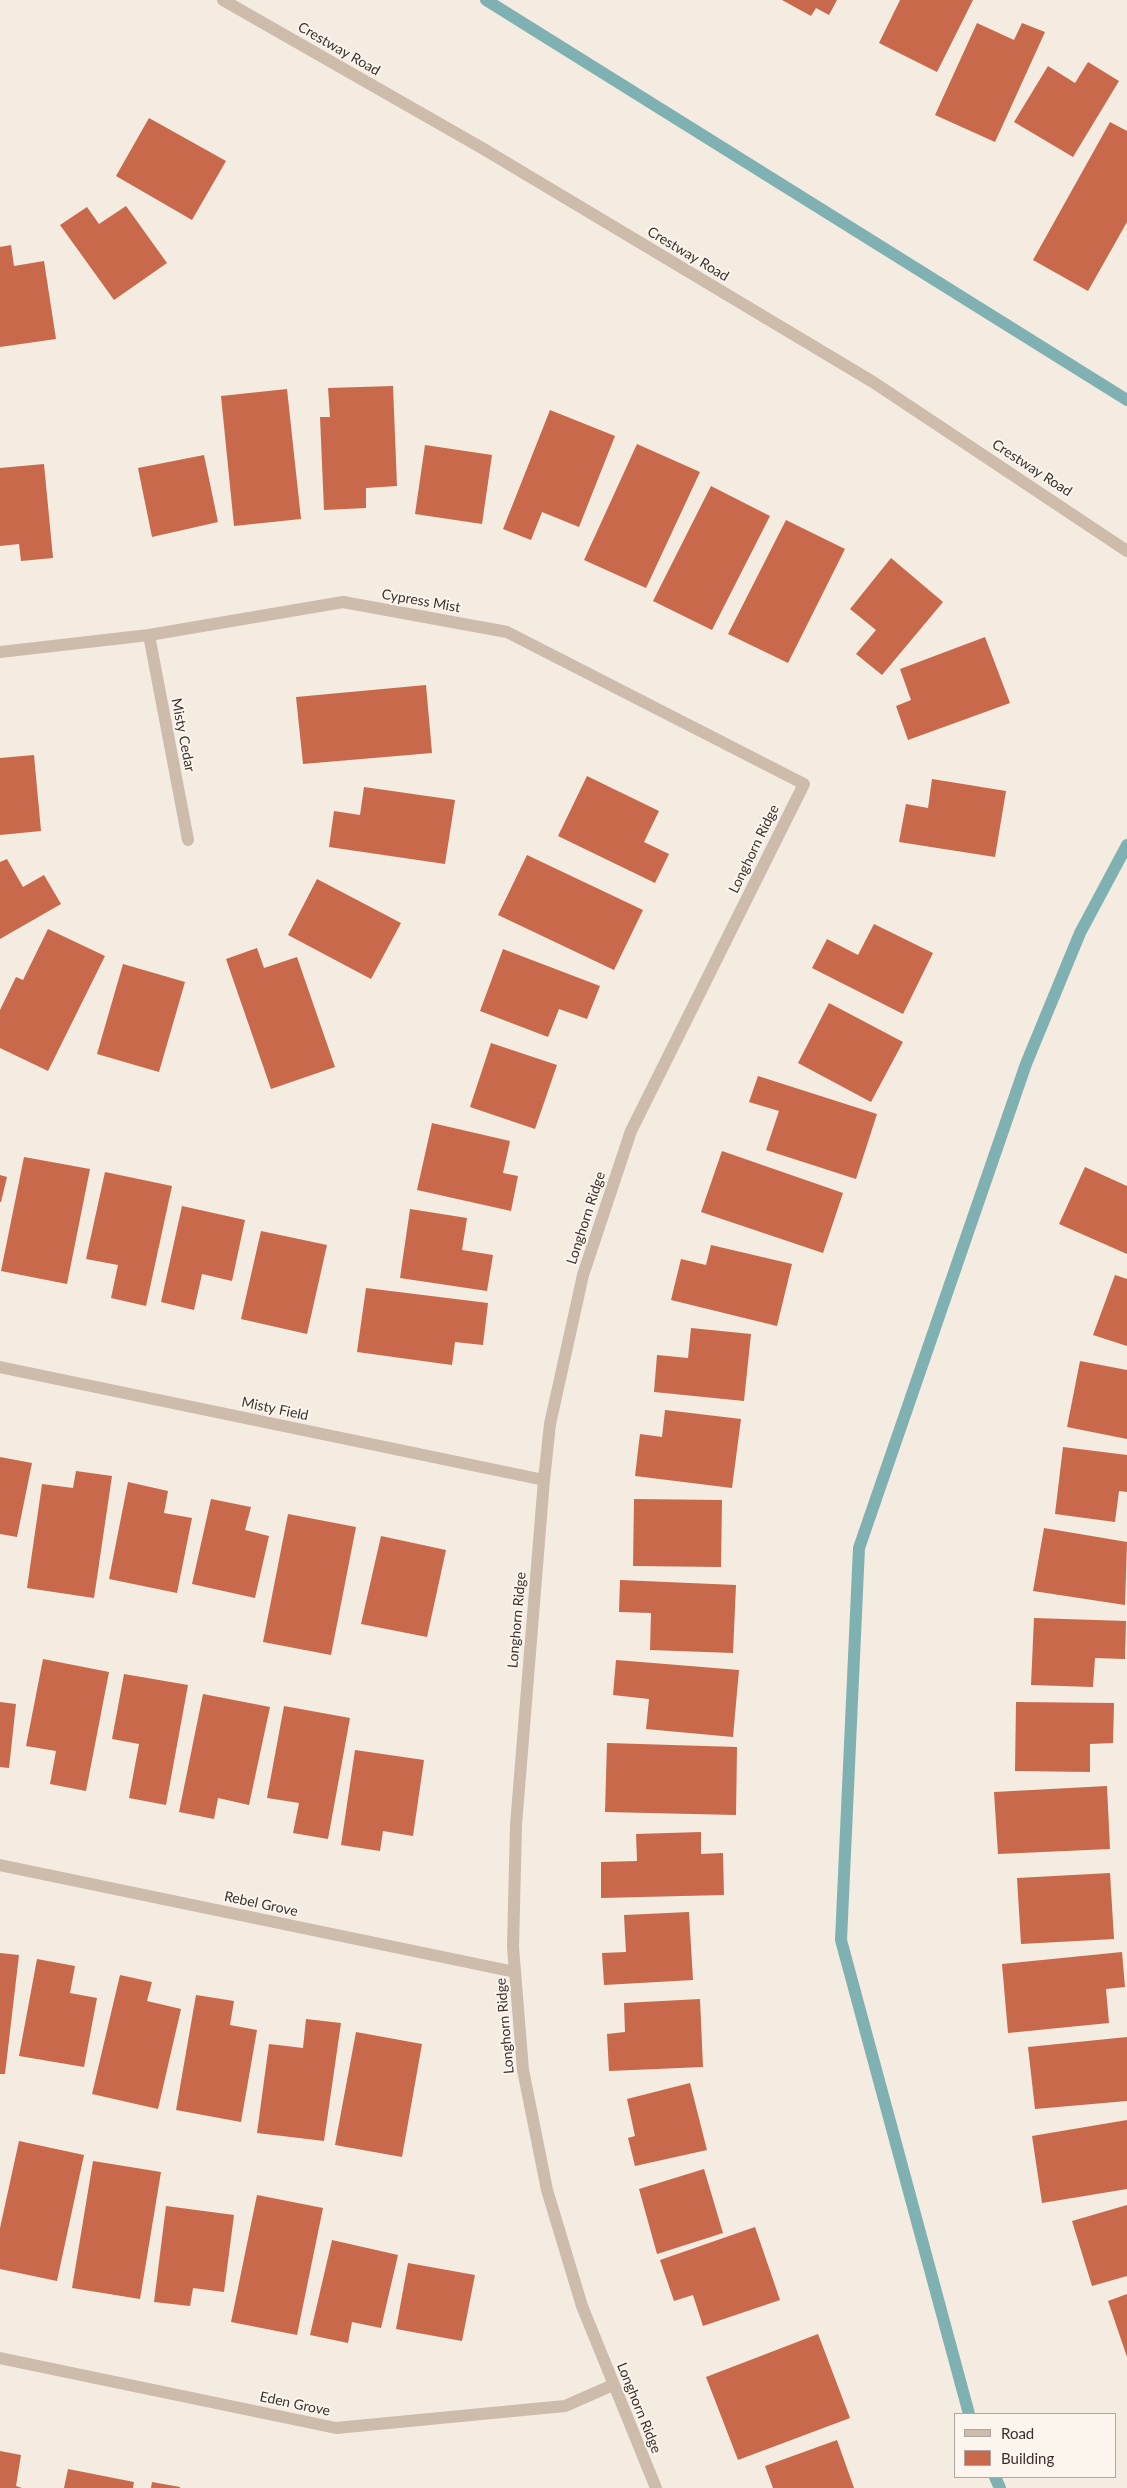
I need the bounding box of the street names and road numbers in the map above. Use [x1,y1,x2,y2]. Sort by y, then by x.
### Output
street label: Crestway Road [295,19,383,79]
street label: Crestway Road [644,223,732,285]
street label: Crestway Road [989,436,1075,500]
street label: Cypress Mist [380,586,462,616]
street label: Misty Cedar [168,697,198,773]
street label: Longhorn Ridge [725,802,783,896]
street label: Longhorn Ridge [563,1170,609,1266]
street label: Misty Field [240,1394,310,1424]
street label: Longhorn Ridge [504,1571,530,1669]
street label: Rebel Grove [223,1888,299,1920]
street label: Longhorn Ridge [492,1977,518,2075]
street label: Longhorn Ridge [613,2360,665,2456]
street label: Eden Grove [258,2388,332,2420]

